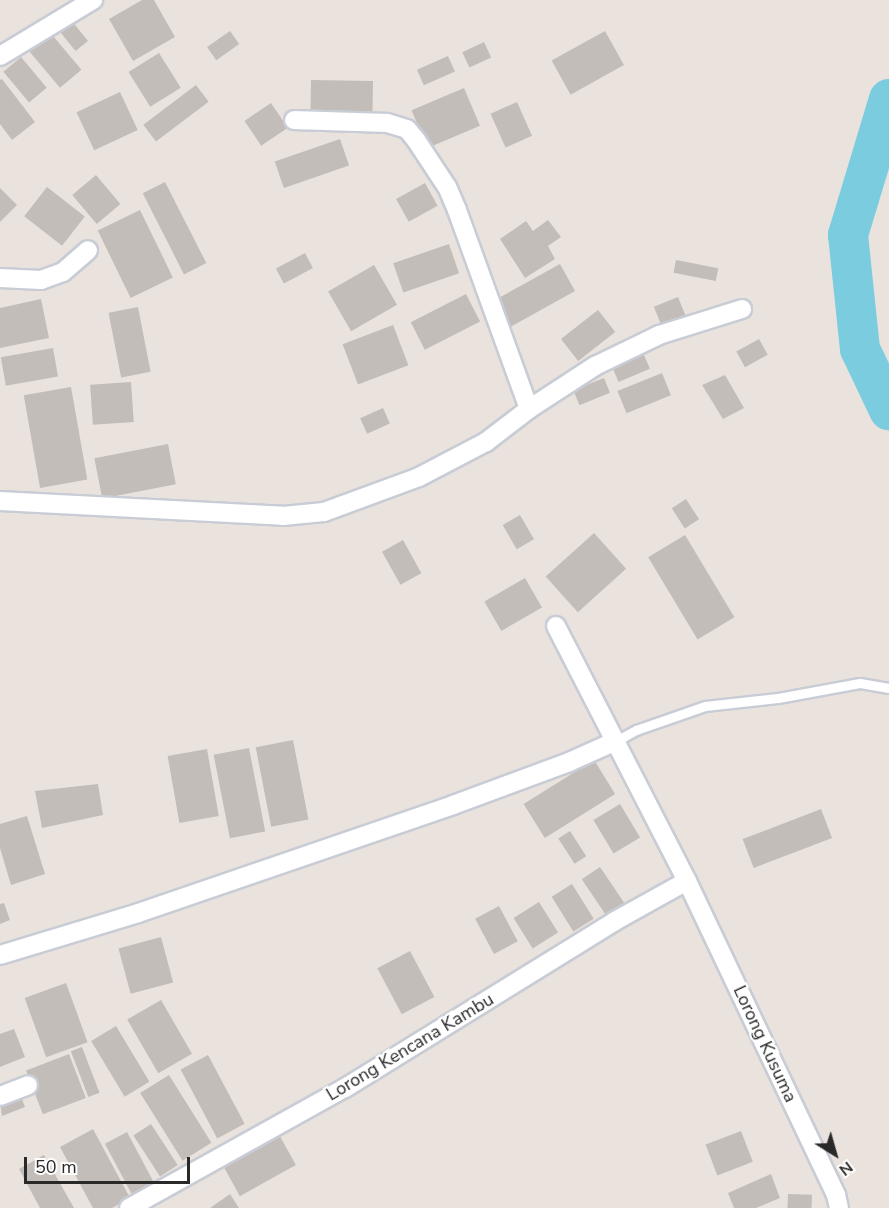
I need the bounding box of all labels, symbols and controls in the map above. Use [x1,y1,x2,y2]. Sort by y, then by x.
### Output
street label: Lorong Kusuma [729,982,801,1106]
street label: Lorong Kencana Kambu [322,988,498,1106]
north arrow [805,1124,865,1184]
scale bar [27,1145,194,1183]
text: 50 m [35,1155,77,1179]
text: N [834,1156,857,1181]

